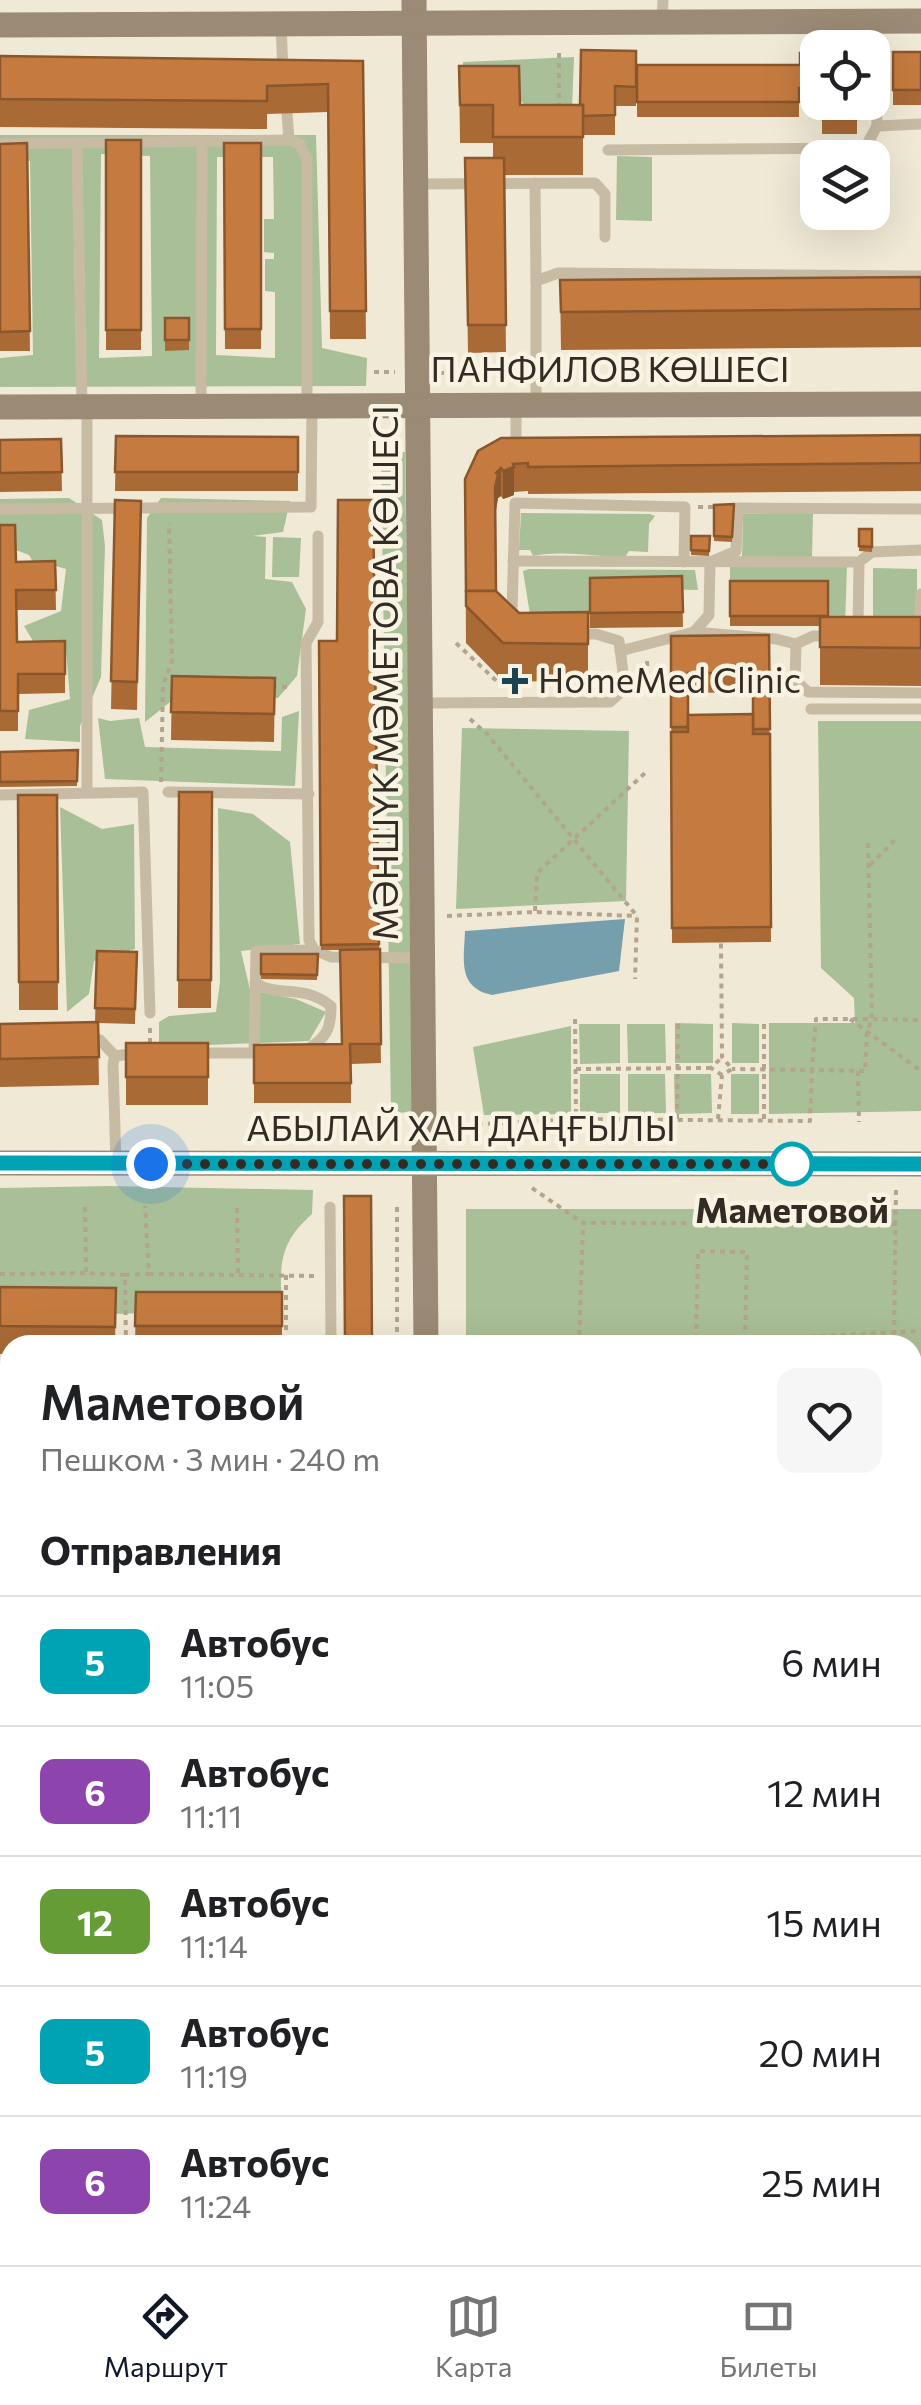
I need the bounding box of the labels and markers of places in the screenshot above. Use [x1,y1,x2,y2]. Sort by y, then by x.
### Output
place label: HomeMed Clinic [538,657,801,700]
marker: HomeMed Clinic [502,668,528,694]
marker: Маметовой [771,1143,813,1185]
place label: Маметовой [695,1187,889,1230]

